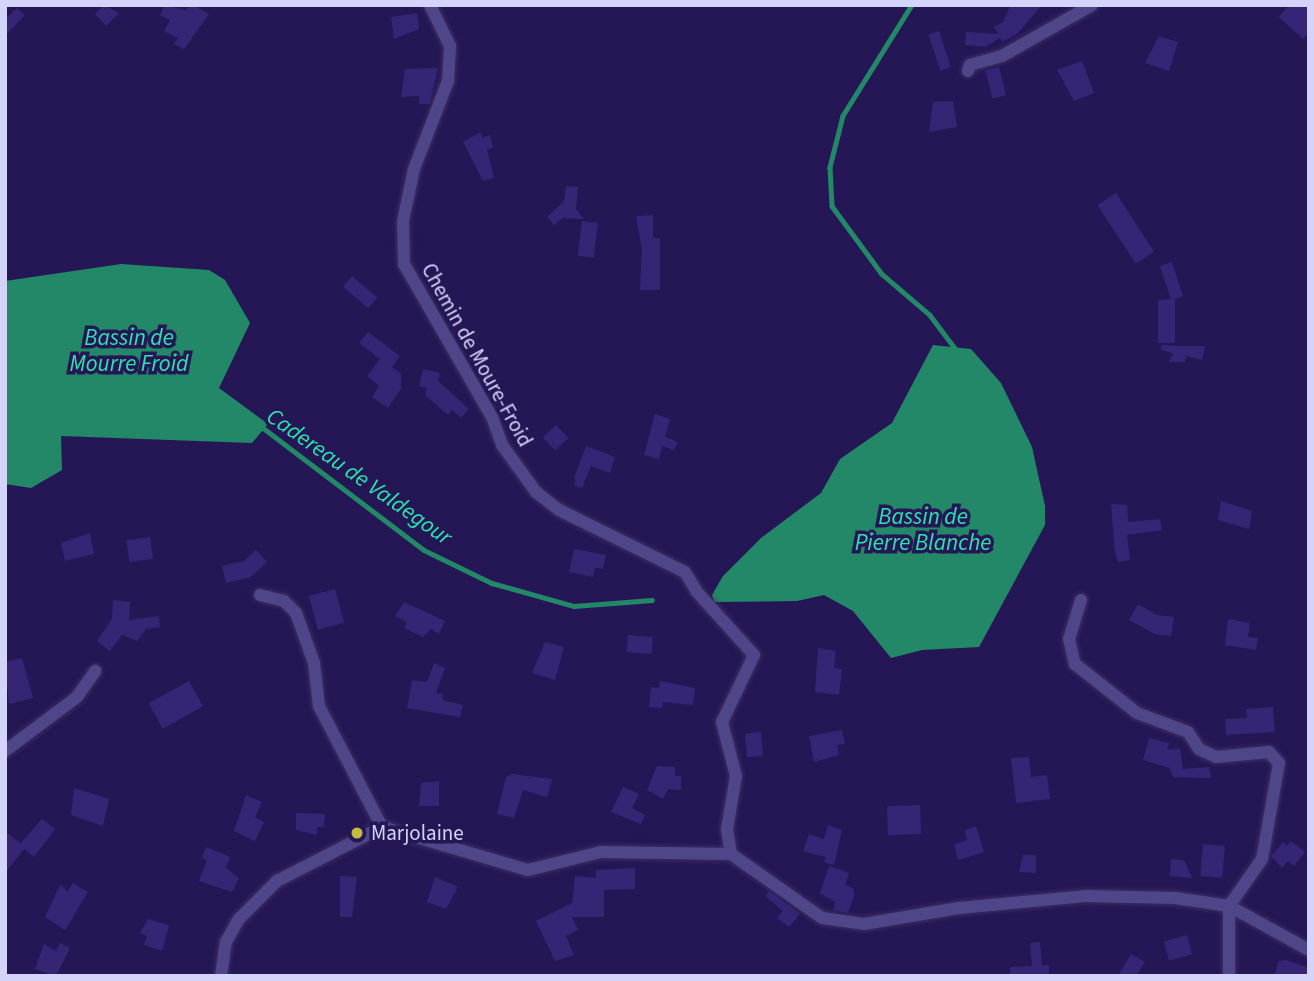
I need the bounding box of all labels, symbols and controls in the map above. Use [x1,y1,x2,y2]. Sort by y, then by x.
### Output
street label: Chemin de Moure-Froid [416,259,538,451]
water label: Bassin de Mourre Froid [70,324,188,378]
water label: Cadereau de Valdegour [261,403,457,551]
water label: Bassin de Pierre Blanche [855,503,991,557]
place label: Marjolaine [371,820,464,846]
marker: Marjolaine [349,825,365,841]

